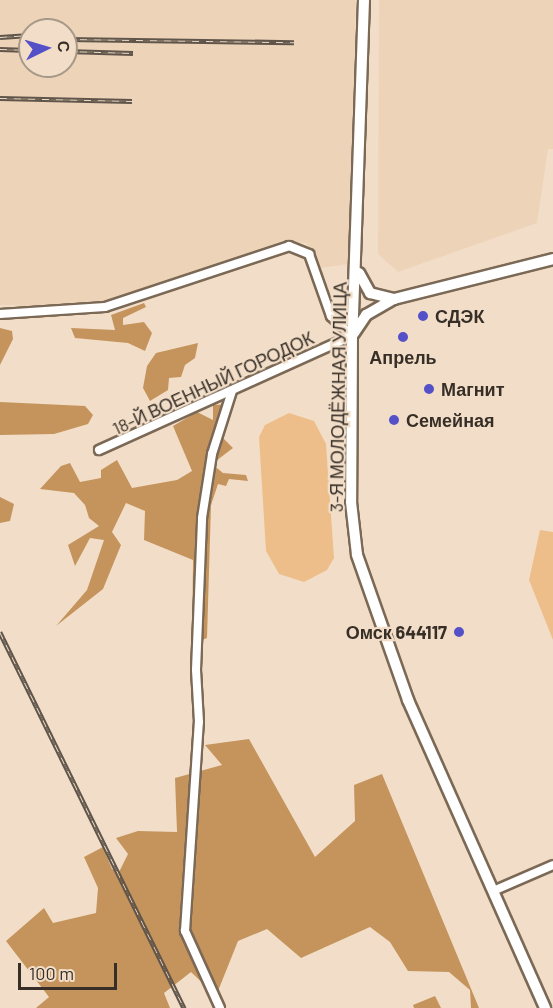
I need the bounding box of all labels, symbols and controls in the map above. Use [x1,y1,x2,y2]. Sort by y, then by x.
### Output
north arrow [18,18,78,78]
text: С [54,40,74,53]
street label: 3-Я МОЛОДЁЖНАЯ УЛИЦА [325,282,351,512]
place label: СДЭК [435,305,484,327]
marker: СДЭК [416,309,430,323]
street label: 18-Й ВОЕННЫЙ ГОРОДОК [109,327,317,439]
marker: Апрель [396,330,410,344]
place label: Апрель [369,346,437,368]
place label: Магнит [441,378,504,400]
marker: Магнит [422,382,436,396]
place label: Семейная [406,409,495,431]
marker: Семейная [387,413,401,427]
place label: Омск 644117 [346,621,447,643]
marker: Омск 644117 [452,625,466,639]
scale bar [21,951,120,989]
text: 100 m [29,962,74,984]

